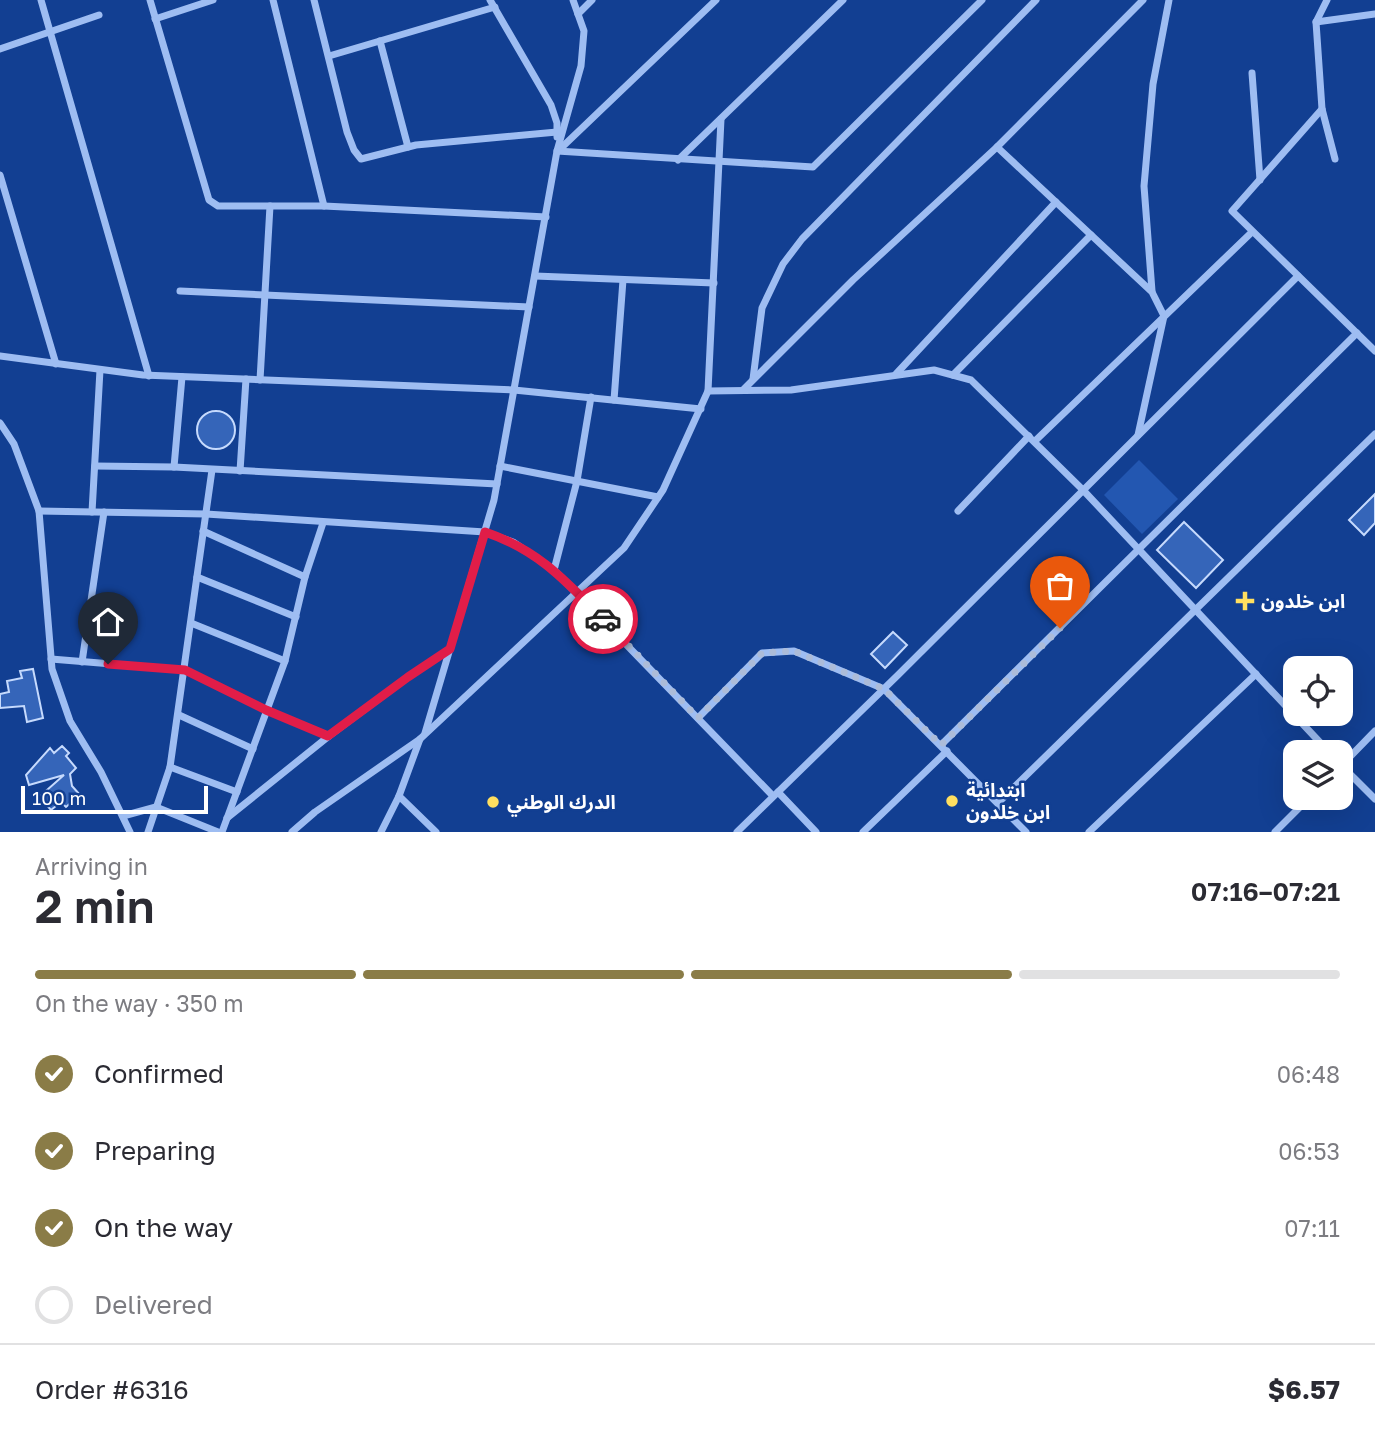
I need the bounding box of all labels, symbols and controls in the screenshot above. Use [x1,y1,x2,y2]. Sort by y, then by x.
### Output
pin [1030,556,1090,628]
icon: bag [1041,567,1079,605]
courier [568,584,638,654]
place label: ابن خلدون [1261,589,1345,612]
marker: ابن خلدون [1235,591,1255,611]
pin [78,592,138,664]
icon: car [584,600,622,638]
icon: home [89,603,127,641]
map controls [1283,656,1353,810]
button: locate [1283,656,1353,726]
button: layers [1283,740,1353,810]
place label: ابتدائية ابن خلدون [966,778,1050,823]
scale bar [21,783,208,815]
text: 100 m [32,786,86,809]
place label: الدرك الوطني [507,790,616,817]
marker: ابتدائية ابن خلدون [944,793,960,809]
marker: الدرك الوطني [485,794,501,810]
text: Arriving in [35,852,148,880]
text: 07:16–07:21 [1191,876,1340,907]
text: 2 min [35,878,155,933]
text: On the way · 350 m [35,989,244,1017]
icon: check [35,1055,73,1093]
text: Confirmed [94,1058,224,1089]
text: 06:48 [1277,1060,1340,1088]
icon: check [35,1132,73,1170]
text: Preparing [94,1135,216,1166]
text: 06:53 [1278,1137,1340,1165]
icon: check [35,1209,73,1247]
text: On the way [94,1212,233,1243]
text: 07:11 [1284,1214,1340,1242]
text: Delivered [94,1289,213,1320]
text: Order #6316 [35,1374,189,1405]
text: $6.57 [1268,1374,1340,1405]

